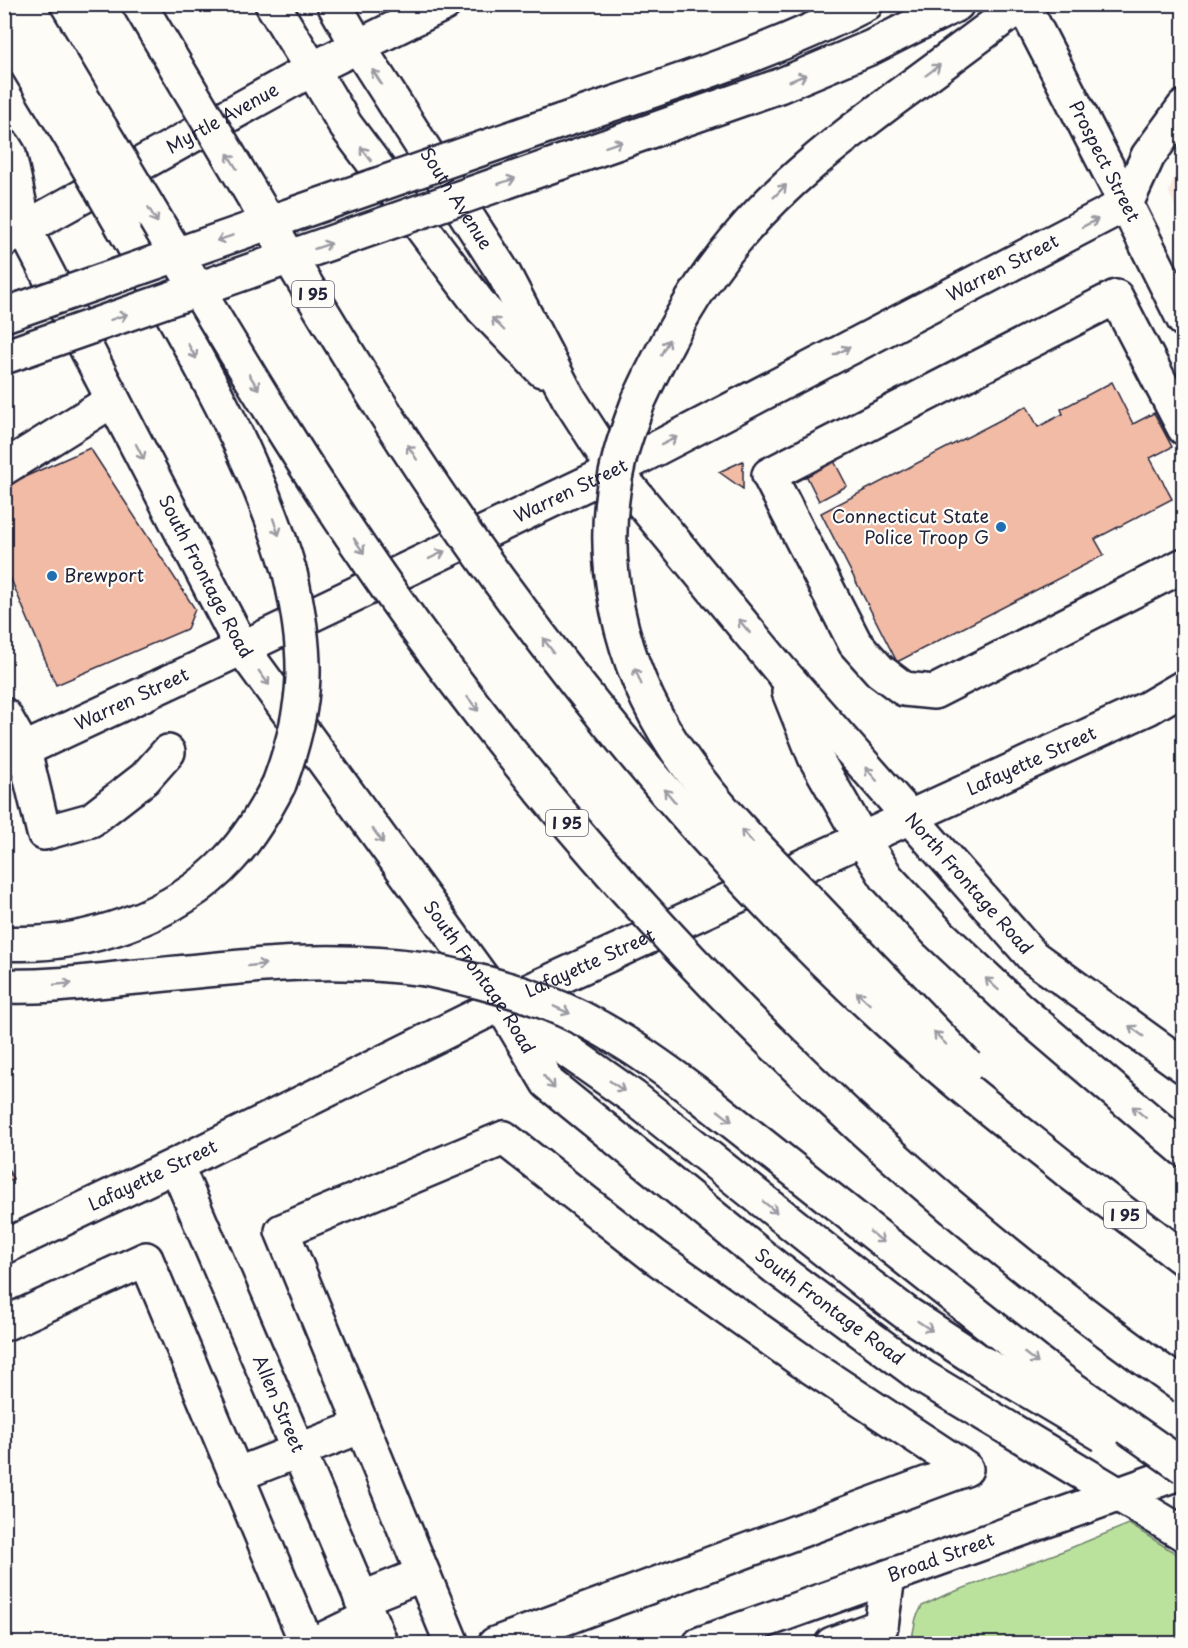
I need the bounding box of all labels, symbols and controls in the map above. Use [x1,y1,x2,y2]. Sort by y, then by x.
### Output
one-way arrow [925,64,941,77]
one-way arrow [371,69,383,85]
one-way arrow [788,72,806,83]
street label: Myrtle Avenue [161,75,283,159]
street label: Prospect Street [1063,95,1148,226]
one-way arrow [604,138,623,149]
street label: South Avenue [415,142,500,255]
one-way arrow [360,146,373,162]
one-way arrow [226,153,238,170]
one-way arrow [497,175,516,186]
one-way arrow [773,184,788,199]
one-way arrow [148,206,160,223]
one-way arrow [1080,217,1098,228]
street label: Warren Street [941,226,1063,307]
one-way arrow [215,233,234,244]
one-way arrow [313,239,332,250]
road number: I 95 [292,281,334,307]
one-way arrow [109,310,128,321]
one-way arrow [491,317,506,332]
one-way arrow [659,339,671,356]
one-way arrow [187,343,199,360]
one-way arrow [833,345,851,357]
one-way arrow [248,373,260,390]
one-way arrow [660,435,678,447]
one-way arrow [134,443,146,460]
one-way arrow [405,444,417,461]
street label: Warren Street [509,451,632,528]
street label: South Frontage Road [153,490,260,663]
place label: Connecticut State Police Troop G [832,502,989,550]
one-way arrow [271,517,282,536]
marker: Connecticut State Police Troop G [994,520,1008,534]
one-way arrow [353,537,365,554]
one-way arrow [428,548,446,560]
place label: Brewport [64,561,144,588]
marker: Brewport [45,569,59,583]
one-way arrow [737,618,750,634]
one-way arrow [541,637,554,653]
street label: Warren Street [70,660,193,736]
one-way arrow [632,667,643,686]
one-way arrow [257,670,270,686]
one-way arrow [466,696,479,712]
street label: Lafayette Street [962,719,1100,801]
one-way arrow [864,766,878,781]
one-way arrow [664,788,677,804]
street label: North Frontage Road [900,806,1040,960]
road number: I 95 [546,810,588,836]
one-way arrow [372,827,385,843]
one-way arrow [740,829,754,844]
street label: South Frontage Road [418,894,543,1058]
street label: Lafayette Street [520,921,659,1003]
one-way arrow [246,959,266,970]
one-way arrow [985,977,1000,991]
one-way arrow [52,978,72,989]
one-way arrow [855,991,870,1005]
one-way arrow [552,1004,570,1016]
one-way arrow [1129,1025,1145,1038]
one-way arrow [933,1030,947,1045]
one-way arrow [543,1074,556,1090]
one-way arrow [609,1080,625,1093]
one-way arrow [1132,1105,1147,1119]
one-way arrow [716,1109,732,1122]
street label: Lafayette Street [83,1132,221,1217]
one-way arrow [762,1201,778,1214]
road number: I 95 [1104,1202,1146,1228]
one-way arrow [869,1230,885,1243]
street label: South Frontage Road [750,1241,911,1371]
one-way arrow [916,1320,933,1332]
street label: Allen Street [247,1351,312,1456]
one-way arrow [1022,1351,1038,1364]
street label: Broad Street [883,1525,998,1588]

